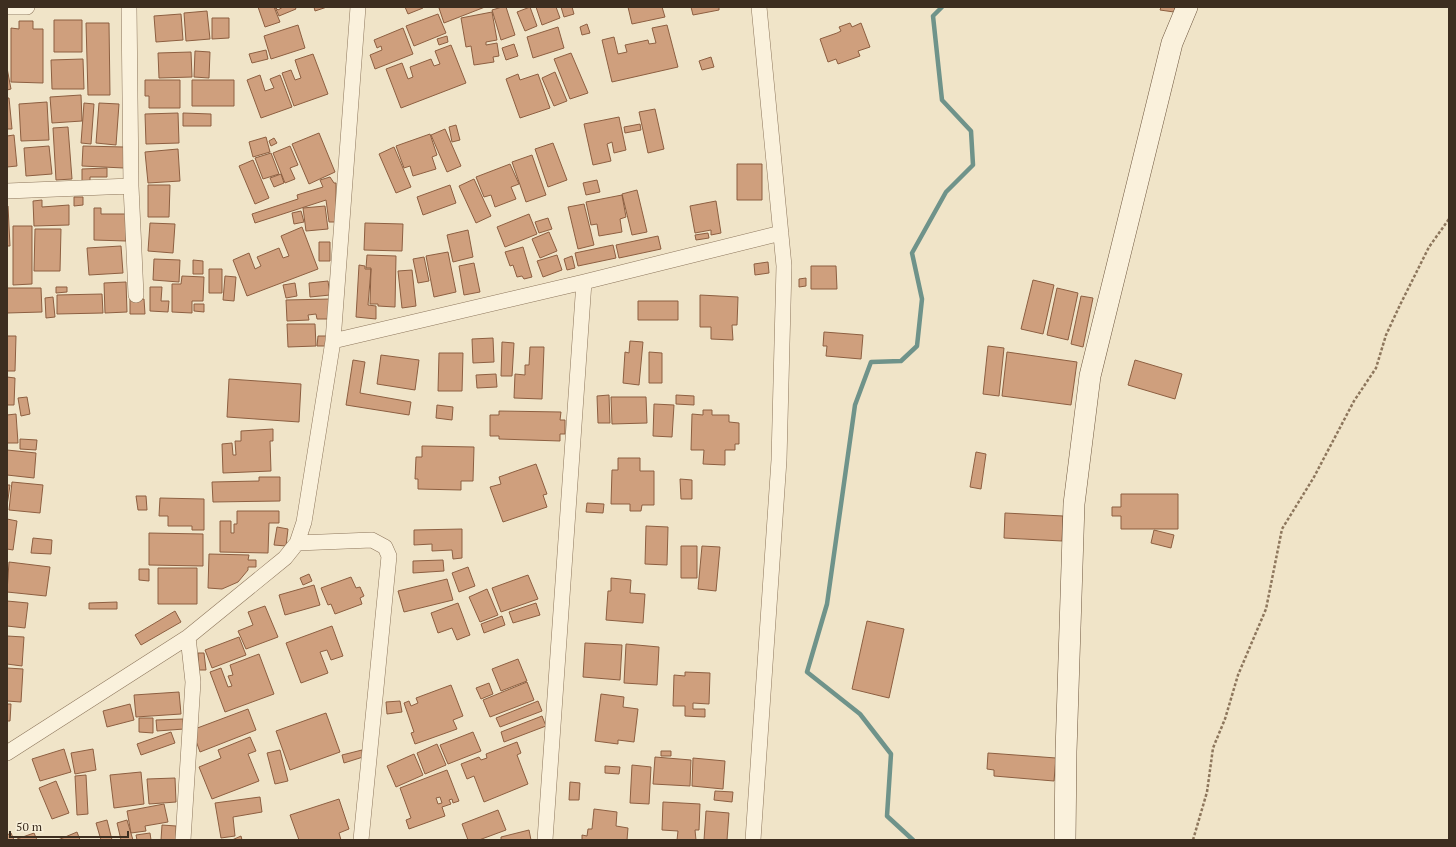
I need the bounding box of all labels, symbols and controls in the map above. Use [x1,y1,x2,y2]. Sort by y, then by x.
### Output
scale bar [10,813,128,839]
text: 50 m [16,819,43,834]

